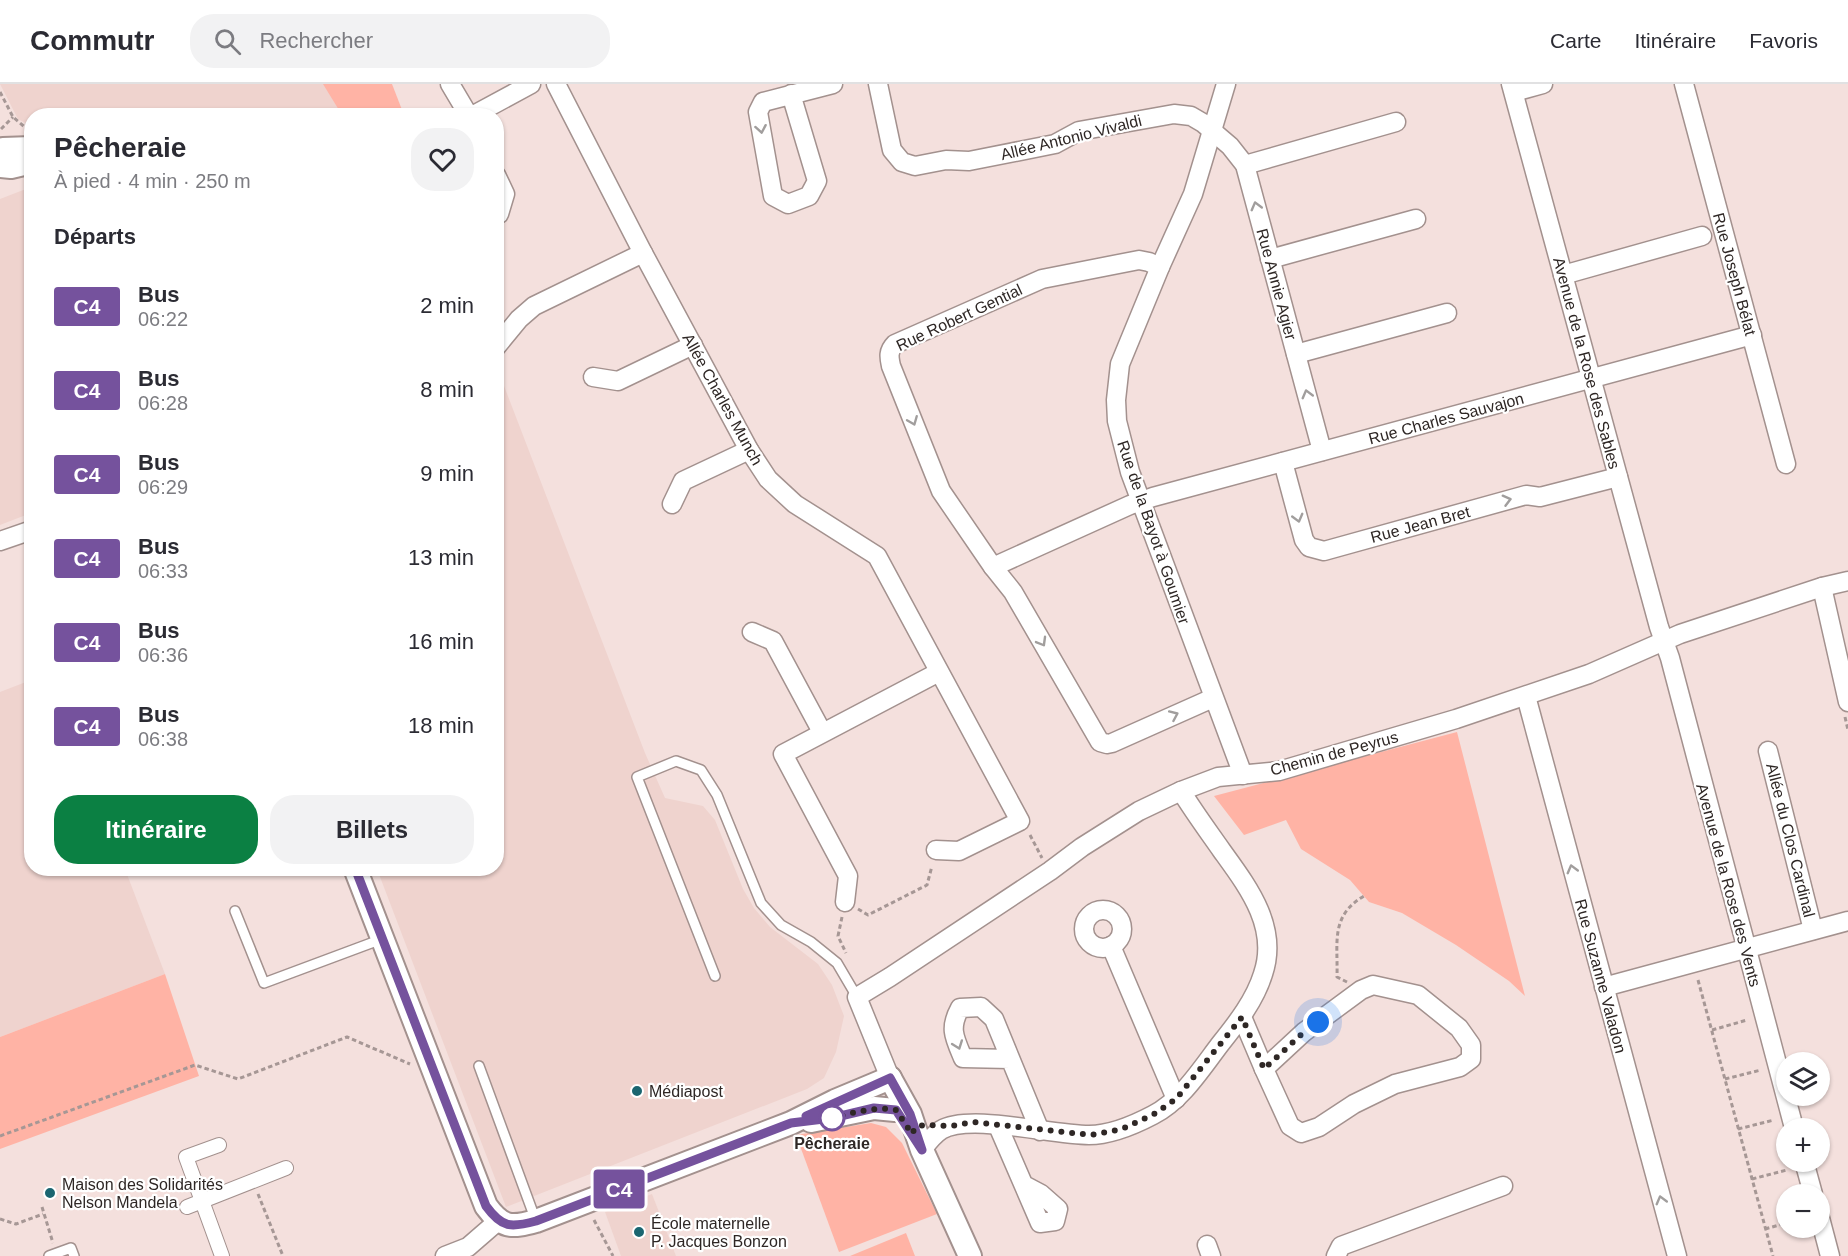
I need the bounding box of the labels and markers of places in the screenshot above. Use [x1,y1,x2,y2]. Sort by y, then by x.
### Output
place label: Médiapost [649,1083,723,1100]
marker: Médiapost [630,1084,644,1098]
marker: Pêcheraie [819,1105,845,1131]
place label: Pêcheraie [794,1135,870,1152]
place label: Maison des Solidarités Nelson Mandela [62,1176,223,1211]
marker: Maison des Solidarités Nelson Mandela [43,1186,57,1200]
place label: École maternelle P. Jacques Bonzon [651,1214,787,1250]
marker: École maternelle P. Jacques Bonzon [632,1225,646,1239]

